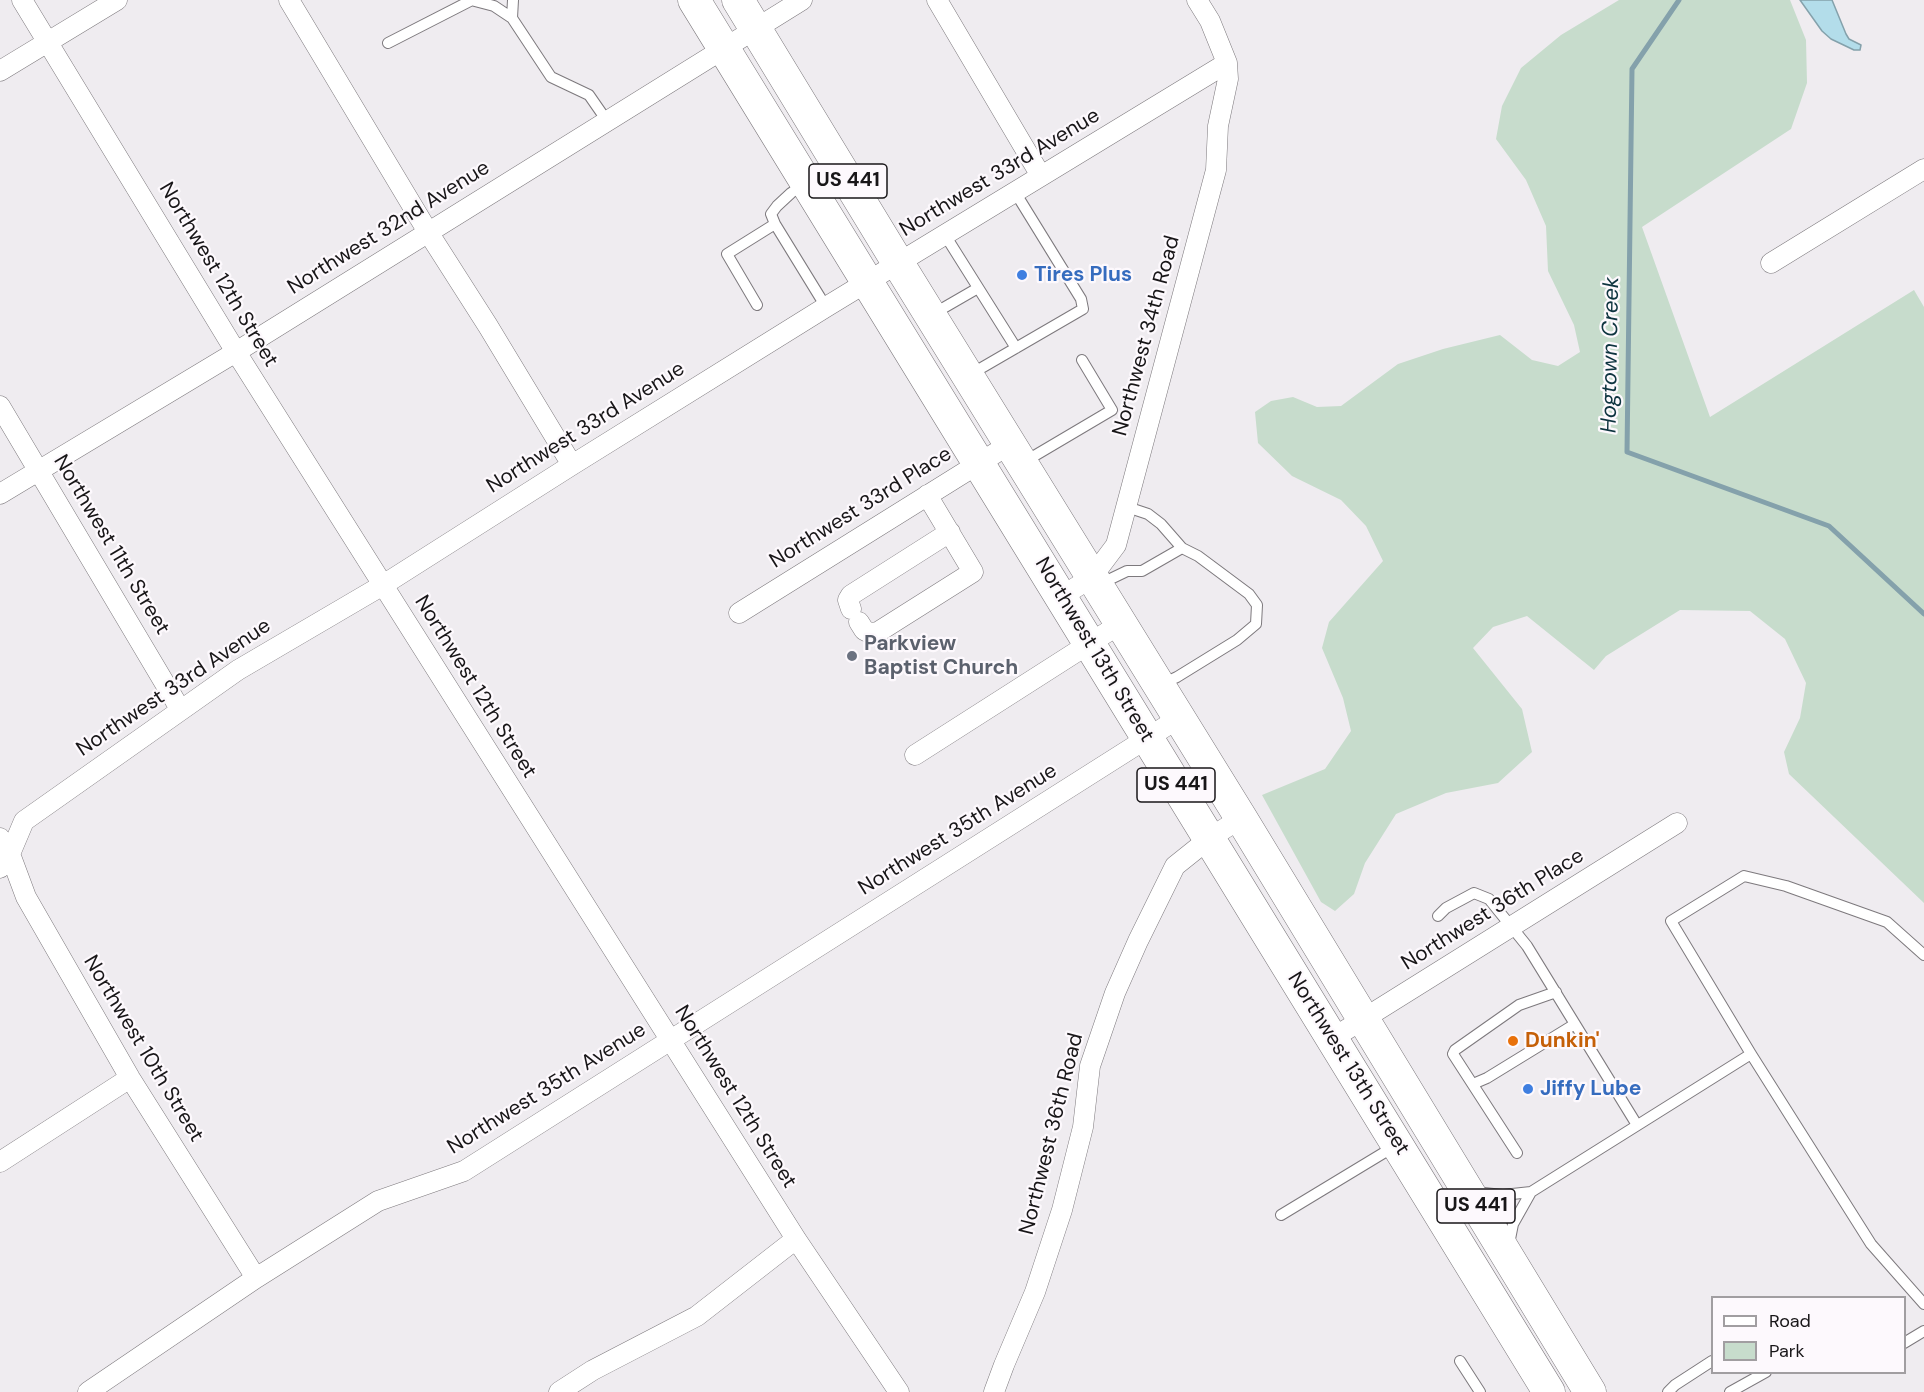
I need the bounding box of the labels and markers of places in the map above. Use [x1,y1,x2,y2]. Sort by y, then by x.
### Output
place label: Tires Plus [1034,262,1132,288]
marker: Tires Plus [1015,268,1029,282]
place label: Parkview Baptist Church [864,631,1018,681]
marker: Parkview Baptist Church [845,649,859,663]
place label: Dunkin' [1525,1028,1600,1054]
marker: Dunkin' [1506,1034,1520,1048]
place label: Jiffy Lube [1540,1076,1641,1102]
marker: Jiffy Lube [1521,1082,1535,1096]

